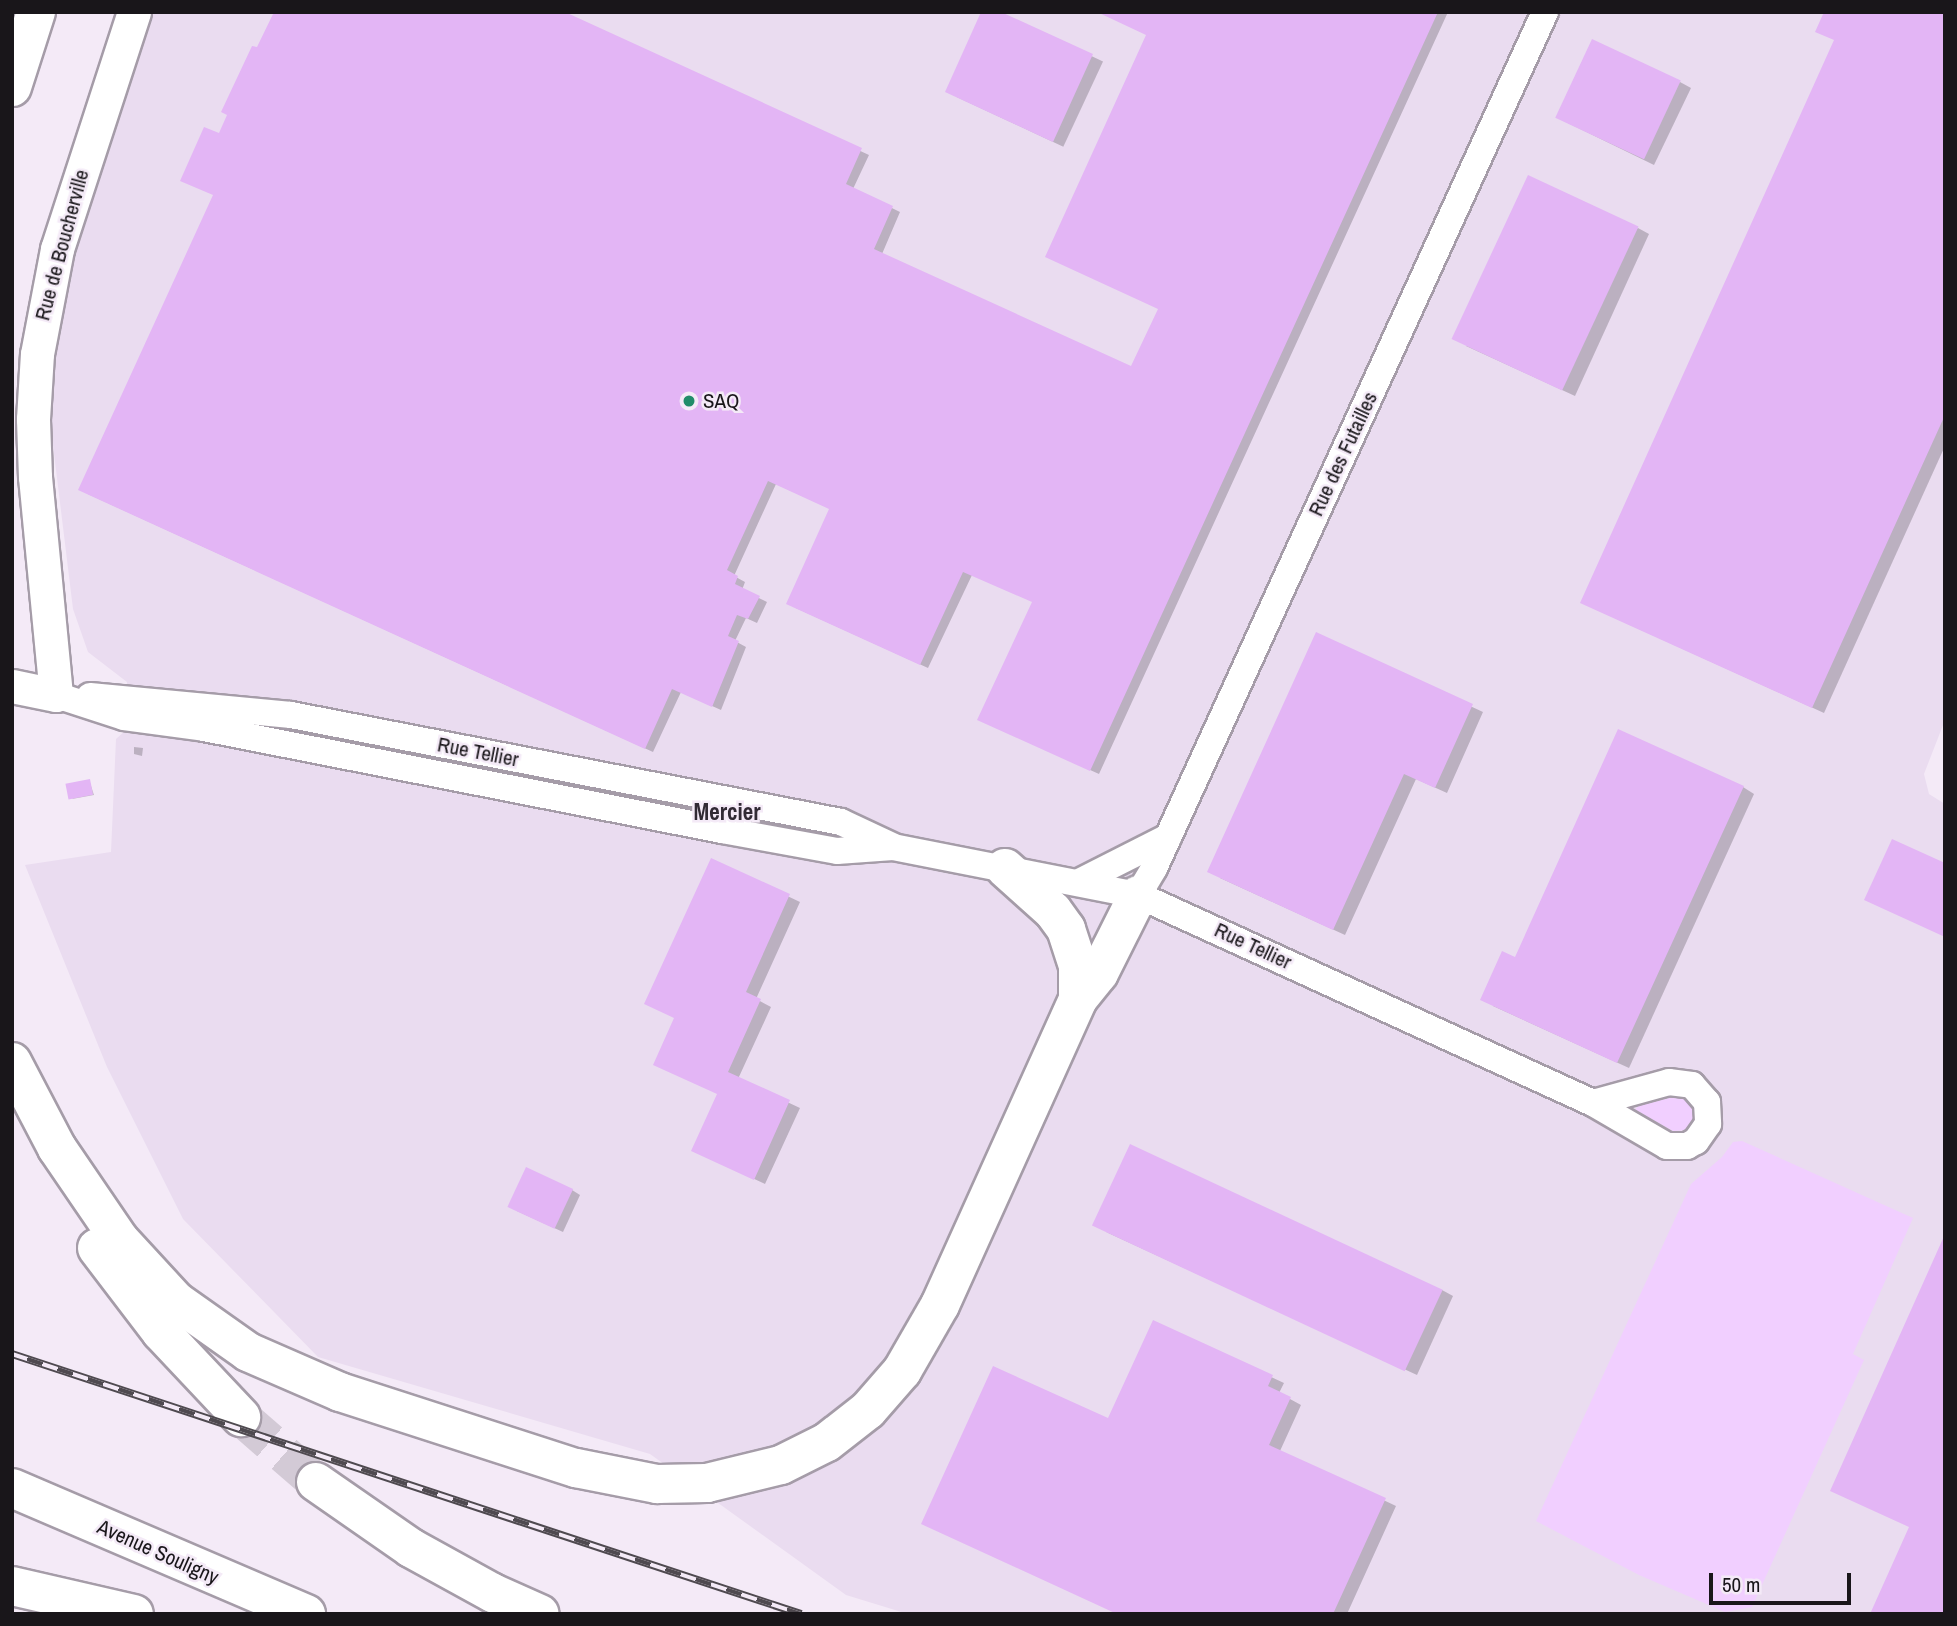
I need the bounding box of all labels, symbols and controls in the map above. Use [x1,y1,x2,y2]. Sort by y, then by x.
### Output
street label: Rue de Boucherville [30,167,94,323]
place label: SAQ [703,388,739,414]
street label: Rue des Futailles [1303,388,1383,520]
marker: SAQ [681,393,697,409]
street label: Rue Tellier [435,732,521,772]
district label: Mercier [693,798,761,826]
street label: Rue Tellier [1210,917,1296,975]
street label: Avenue Souligny [94,1514,222,1590]
scale bar [1712,1560,1854,1604]
text: 50 m [1722,1570,1760,1599]

